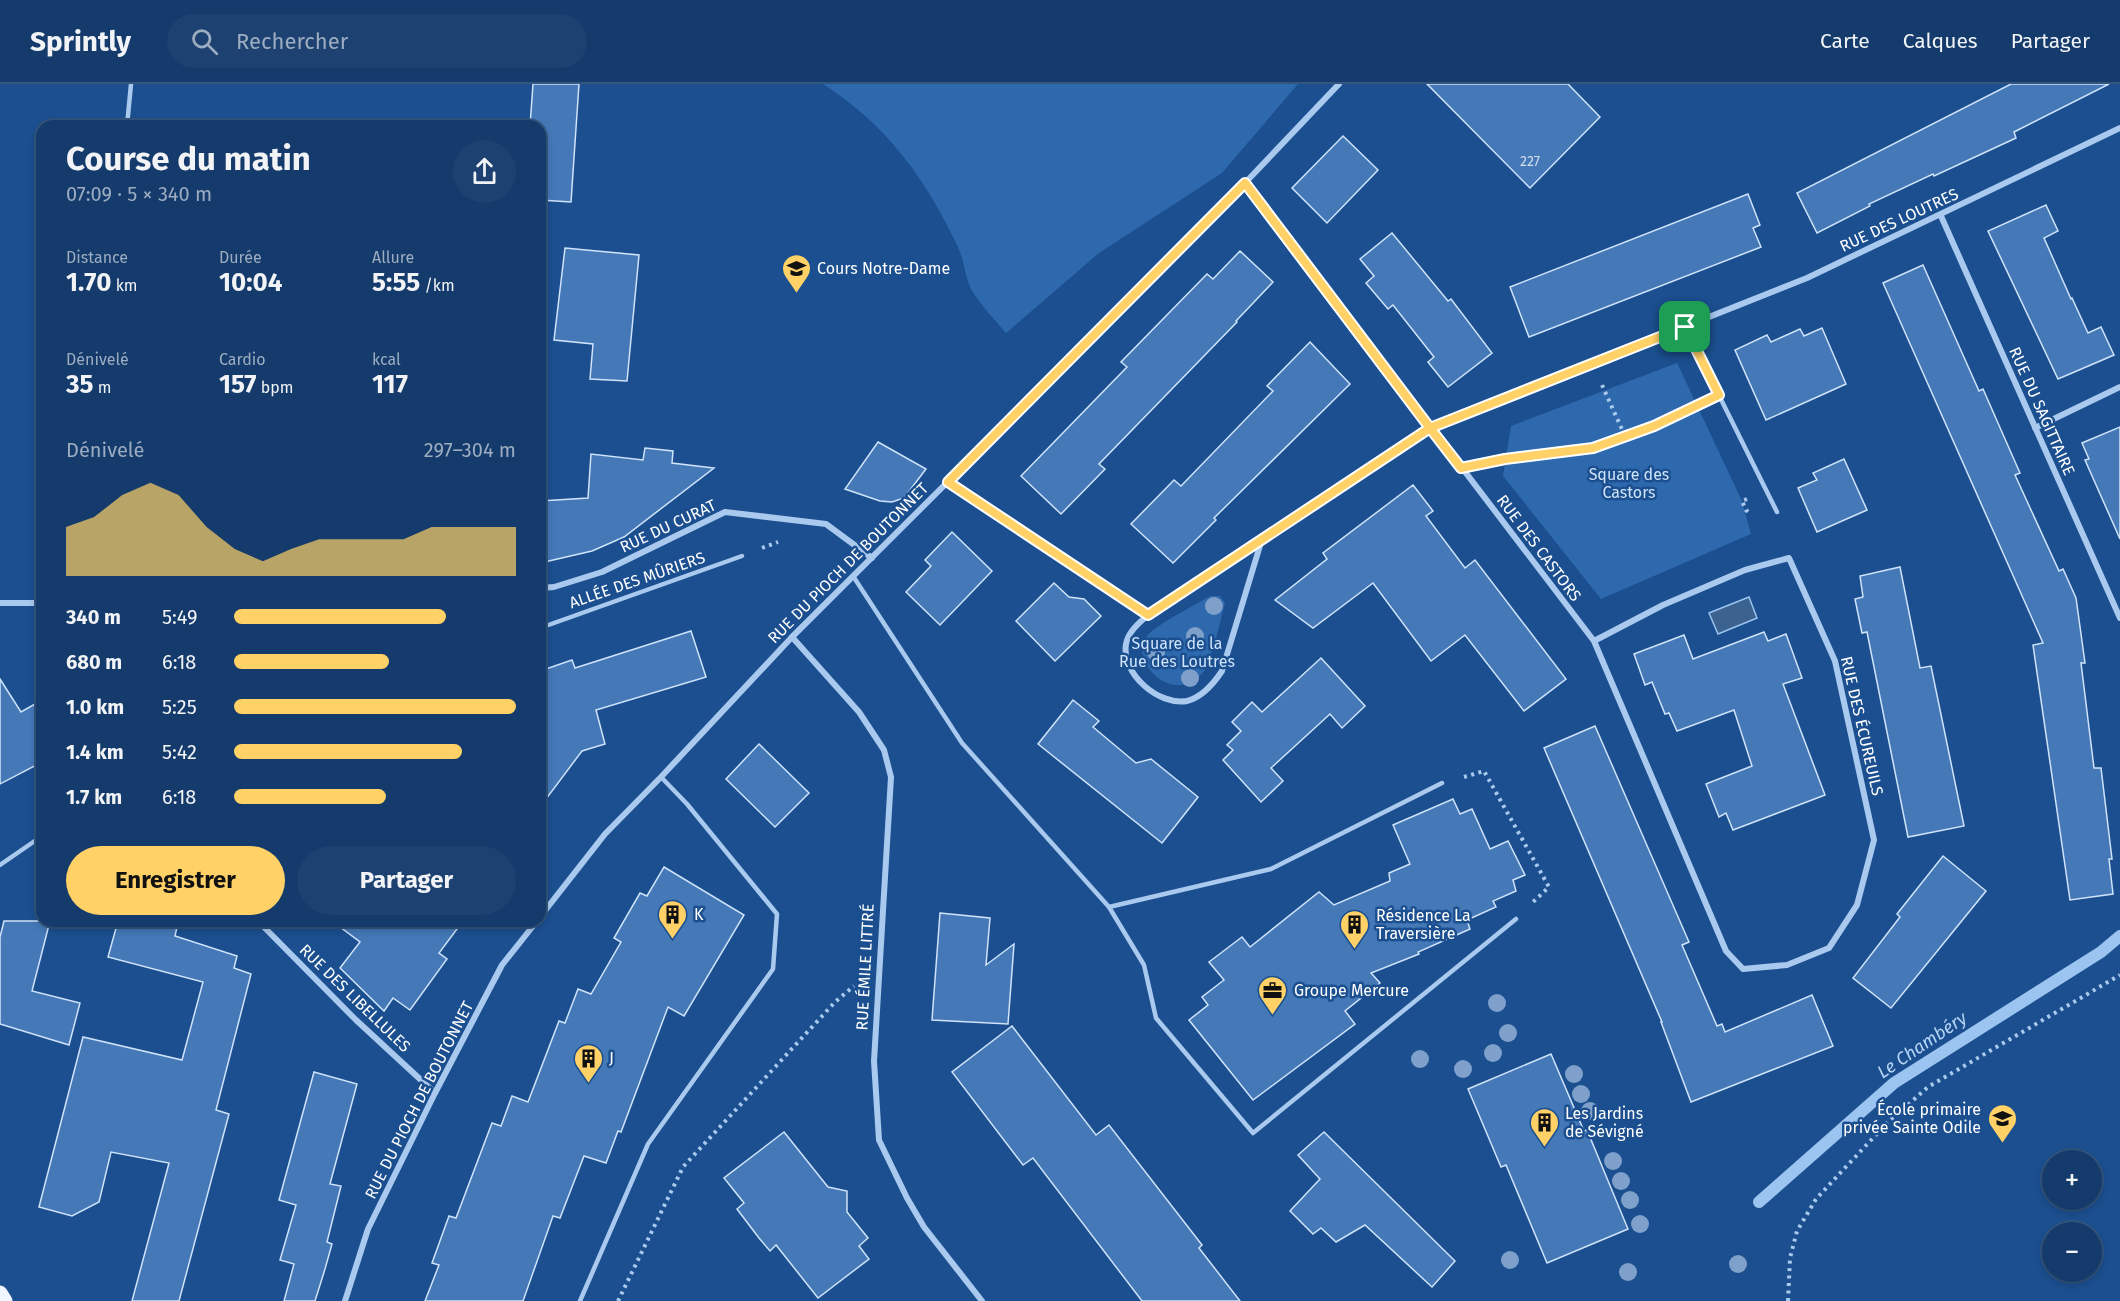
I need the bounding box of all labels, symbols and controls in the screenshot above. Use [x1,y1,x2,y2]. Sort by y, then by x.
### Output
search box [167,14,587,68]
text: Sprintly [30,25,131,58]
icon: search [188,25,221,58]
text: Rechercher [236,28,348,55]
text: Carte [1820,28,1870,54]
text: Calques [1903,28,1978,54]
text: Partager [2011,28,2090,54]
text: Course du matin [66,139,311,179]
button: share [453,140,516,203]
house number: 227 [1520,153,1540,170]
text: 07:09 · 5 × 340 m [66,182,212,206]
street label: RUE DES LOUTRES [1837,184,1962,256]
text: Distance [66,248,128,267]
text: Durée [219,248,262,267]
text: Allure [372,248,414,267]
school or university icon: Cours Notre-Dame [780,252,812,294]
place label: Cours Notre-Dame [817,259,950,278]
text: 1.70 [66,267,111,298]
text: 10:04 [219,267,282,298]
text: 5:55 [372,267,420,298]
text: km [111,276,138,295]
text: /km [420,276,455,295]
pin [1659,301,1710,352]
icon: arrive [1668,310,1701,343]
street label: RUE DU SAGITTAIRE [2005,344,2079,478]
text: Dénivelé [66,350,129,369]
text: Cardio [219,350,266,369]
text: kcal [372,350,401,369]
text: 35 [66,369,93,400]
text: 157 [219,369,256,400]
text: 117 [372,369,408,400]
text: m [93,378,111,397]
text: bpm [256,378,293,397]
text: Dénivelé [66,438,144,462]
text: 297–304 m [424,438,516,462]
park label: Square des Castors [1589,465,1669,502]
street label: RUE DU PIOCH DE BOUTONNET [764,478,933,647]
street label: RUE DES CASTORS [1493,491,1585,605]
street label: RUE DU CURAT [617,495,720,557]
street label: ALLÉE DES MÛRIERS [566,547,708,612]
text: 340 m [66,605,121,629]
text: 5:49 [162,605,197,629]
park label: Square de la Rue des Loutres [1119,634,1235,671]
text: 680 m [66,650,122,674]
text: 6:18 [162,650,196,674]
street label: RUE DES ÉCUREUILS [1837,654,1888,798]
text: 1.0 km [66,695,124,719]
text: 5:25 [162,695,197,719]
text: 1.4 km [66,740,124,764]
text: 5:42 [162,740,197,764]
text: 1.7 km [66,785,122,809]
text: 6:18 [162,785,196,809]
button: Enregistrer [66,846,285,915]
button: Partager [297,846,516,915]
building icon: K [657,898,689,940]
street label: RUE ÉMILE LITTRÉ [851,903,878,1031]
place label: K [694,905,704,924]
place label: Résidence La Traversière [1376,906,1471,943]
building icon: Résidence La Traversière [1339,908,1371,950]
street label: RUE DES LIBELLULES [296,940,415,1056]
office icon: Groupe Mercure [1257,974,1289,1016]
place label: Groupe Mercure [1294,981,1409,1000]
street label: RUE DU PIOCH DE BOUTONNET [361,997,478,1202]
water label: Le Chambéry [1873,1006,1972,1083]
building icon: J [572,1042,604,1084]
place label: J [609,1049,614,1068]
place label: École primaire privée Sainte Odile [1843,1099,1981,1137]
school or university icon: École primaire privée Sainte Odile [1986,1102,2018,1144]
place label: Les Jardins de Sévigné [1565,1104,1644,1141]
building icon: Les Jardins de Sévigné [1528,1106,1560,1148]
map controls [2042,1150,2102,1282]
button: + [2042,1150,2102,1210]
button: − [2042,1222,2102,1282]

